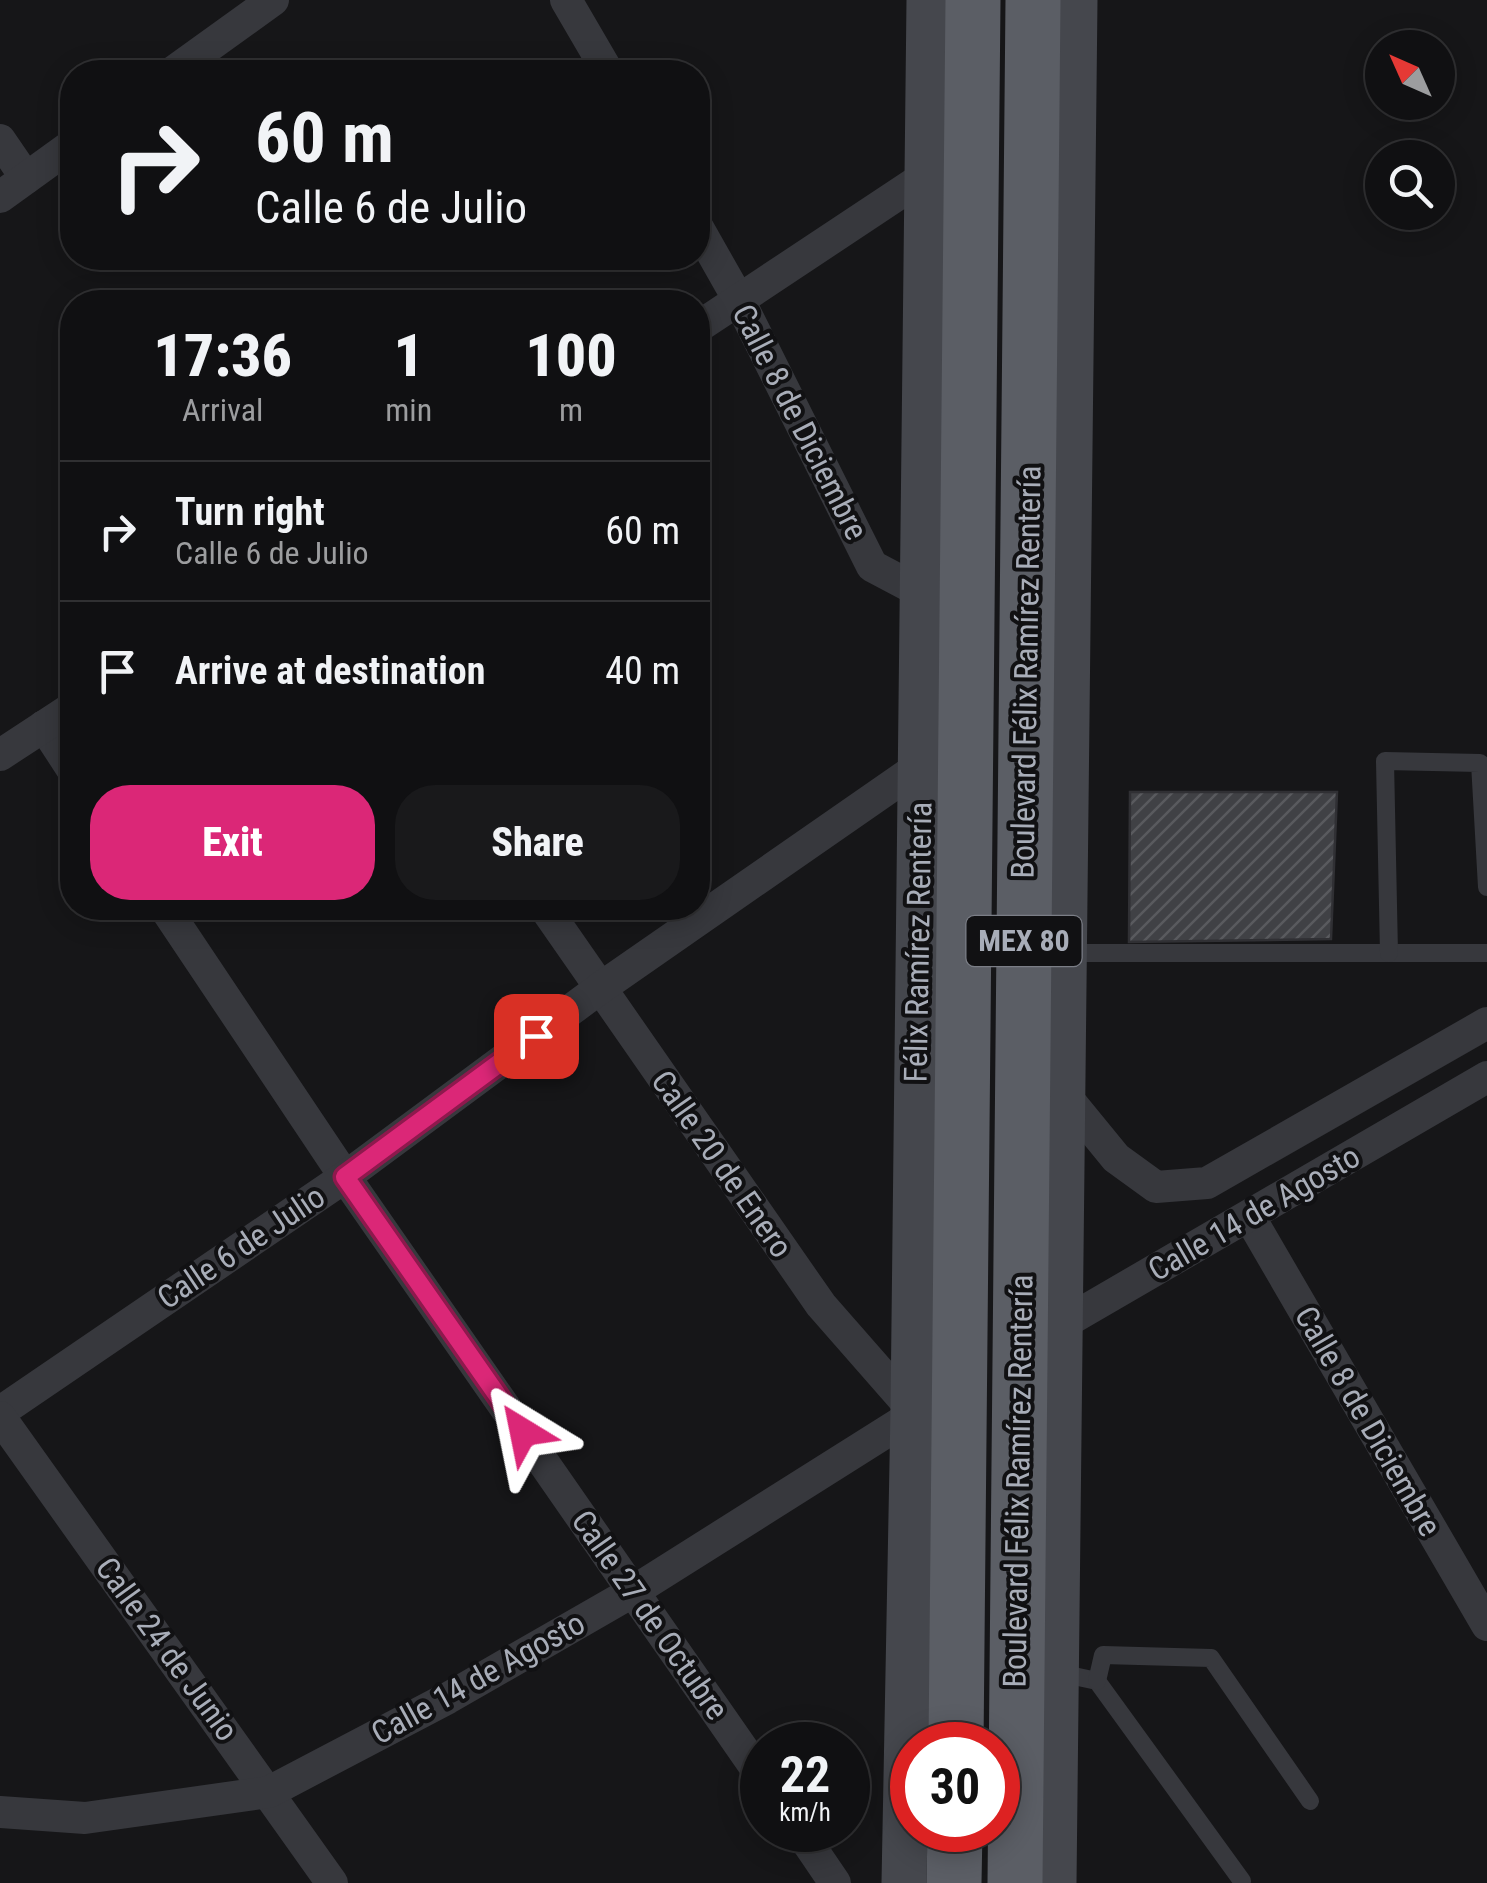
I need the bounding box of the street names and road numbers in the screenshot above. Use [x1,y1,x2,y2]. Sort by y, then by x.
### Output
street label: Calle 8 de Diciembre [724,298,876,546]
street label: Boulevard Félix Ramírez Rentería [1003,465,1049,879]
street label: Félix Ramírez Rentería [897,801,939,1083]
road number: MEX 80 [966,916,1082,966]
street label: Calle 20 de Enero [643,1063,801,1265]
street label: Calle 14 de Agosto [1142,1137,1366,1289]
street label: Calle 6 de Julio [150,1177,332,1317]
street label: Boulevard Félix Ramírez Rentería [995,1274,1041,1688]
street label: Calle 8 de Diciembre [1287,1299,1449,1543]
street label: Calle 27 de Octubre [564,1503,736,1727]
street label: Calle 24 de Junio [88,1550,246,1748]
street label: Calle 14 de Agosto [365,1604,591,1752]

